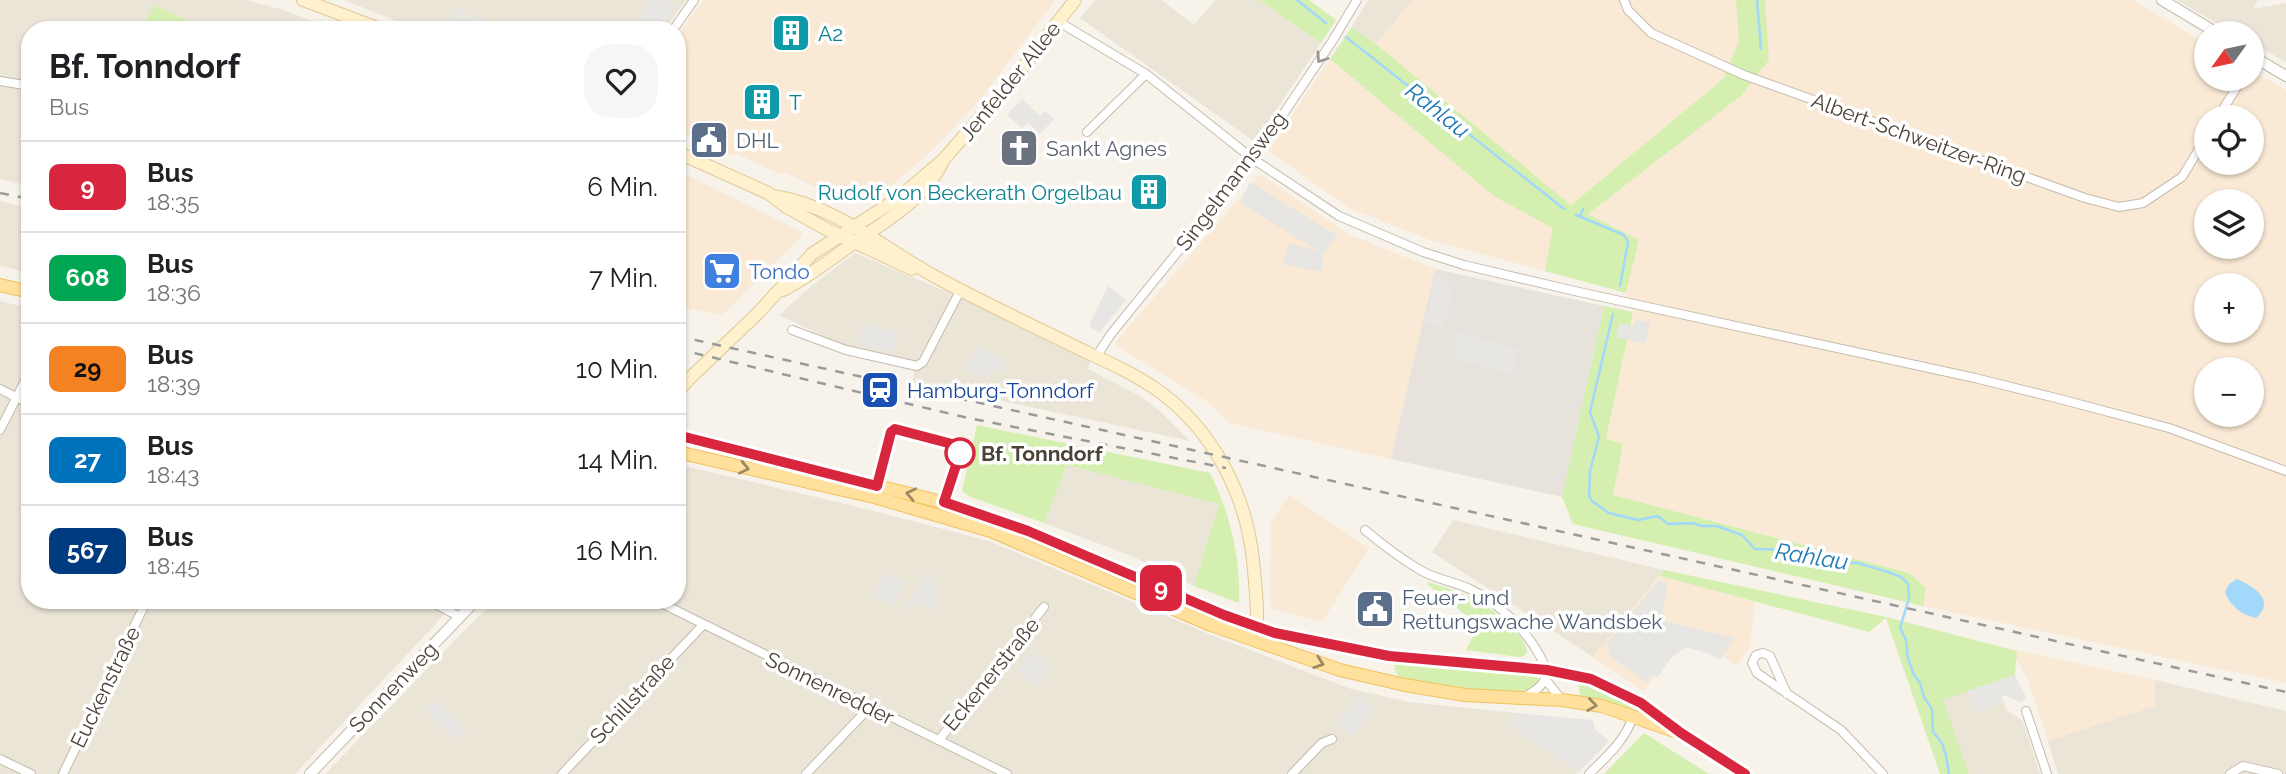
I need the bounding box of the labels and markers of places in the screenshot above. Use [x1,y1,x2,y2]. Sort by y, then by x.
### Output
building icon: A2 [770,12,812,54]
place label: A2 [818,21,843,46]
building icon: T [741,81,783,123]
place label: T [789,90,802,115]
public building icon: DHL [688,119,730,161]
church icon: Sankt Agnes [998,127,1040,169]
place label: DHL [736,128,779,153]
place label: Sankt Agnes [1046,136,1167,161]
building icon: Rudolf von Beckerath Orgelbau [1128,171,1170,213]
place label: Rudolf von Beckerath Orgelbau [818,180,1122,205]
supermarket icon: Tondo [701,250,743,292]
place label: Tondo [749,259,810,284]
station icon: Hamburg-Tonndorf [859,369,901,411]
place label: Hamburg-Tonndorf [907,378,1095,403]
marker: Bf. Tonndorf [945,438,975,468]
place label: Bf. Tonndorf [981,441,1104,466]
place label: Feuer- und Rettungswache Wandsbek [1402,585,1662,634]
public building icon: Feuer- und Rettungswache Wandsbek [1354,588,1396,630]

